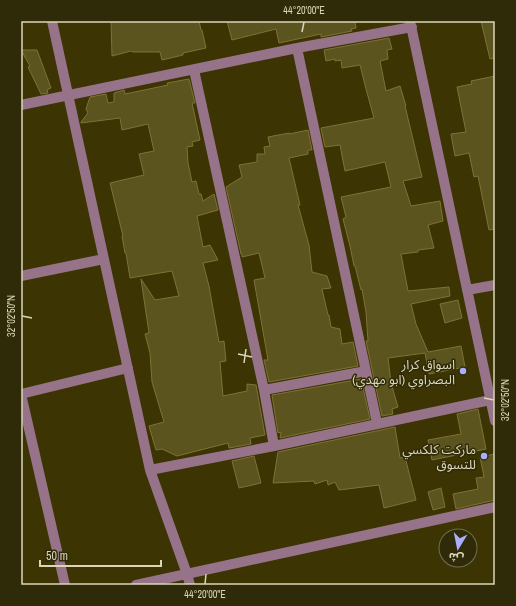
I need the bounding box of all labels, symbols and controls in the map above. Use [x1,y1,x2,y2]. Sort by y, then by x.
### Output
text: 44°20'00"E [283,4,325,17]
text: 32°02'50"N [5,295,18,337]
place label: اسواق كرار البصراوي (ابو مهدي) [352,356,455,390]
marker: اسواق كرار البصراوي (ابو مهدي) [458,366,468,376]
text: 32°02'50"N [499,379,512,421]
place label: ماركت كلكسي للتسوق [402,441,476,473]
marker: ماركت كلكسي للتسوق [479,451,489,461]
north arrow [438,528,478,568]
scale bar [40,542,161,568]
text: 50 m [46,548,68,564]
text: ش [448,550,465,566]
text: 44°20'00"E [184,588,226,601]

